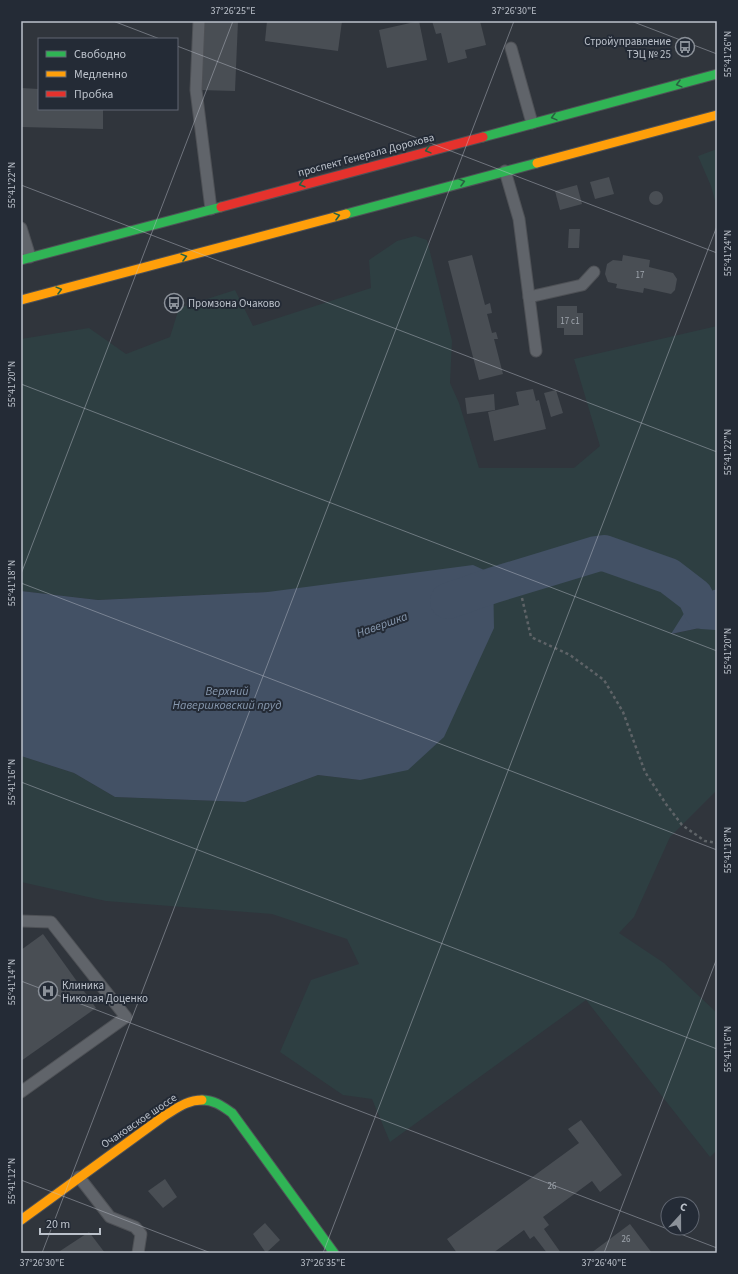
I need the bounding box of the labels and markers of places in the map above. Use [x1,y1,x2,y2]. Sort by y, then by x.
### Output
place label: Стройуправление ТЭЦ № 25 [584,34,672,62]
bus stop icon: Стройуправление ТЭЦ № 25 [674,36,696,58]
bus stop icon: Промзона Очаково [163,292,185,314]
place label: Промзона Очаково [188,296,280,311]
place label: Клиника Николая Доценко [62,978,148,1006]
hospital icon: Клиника Николая Доценко [37,980,59,1002]

